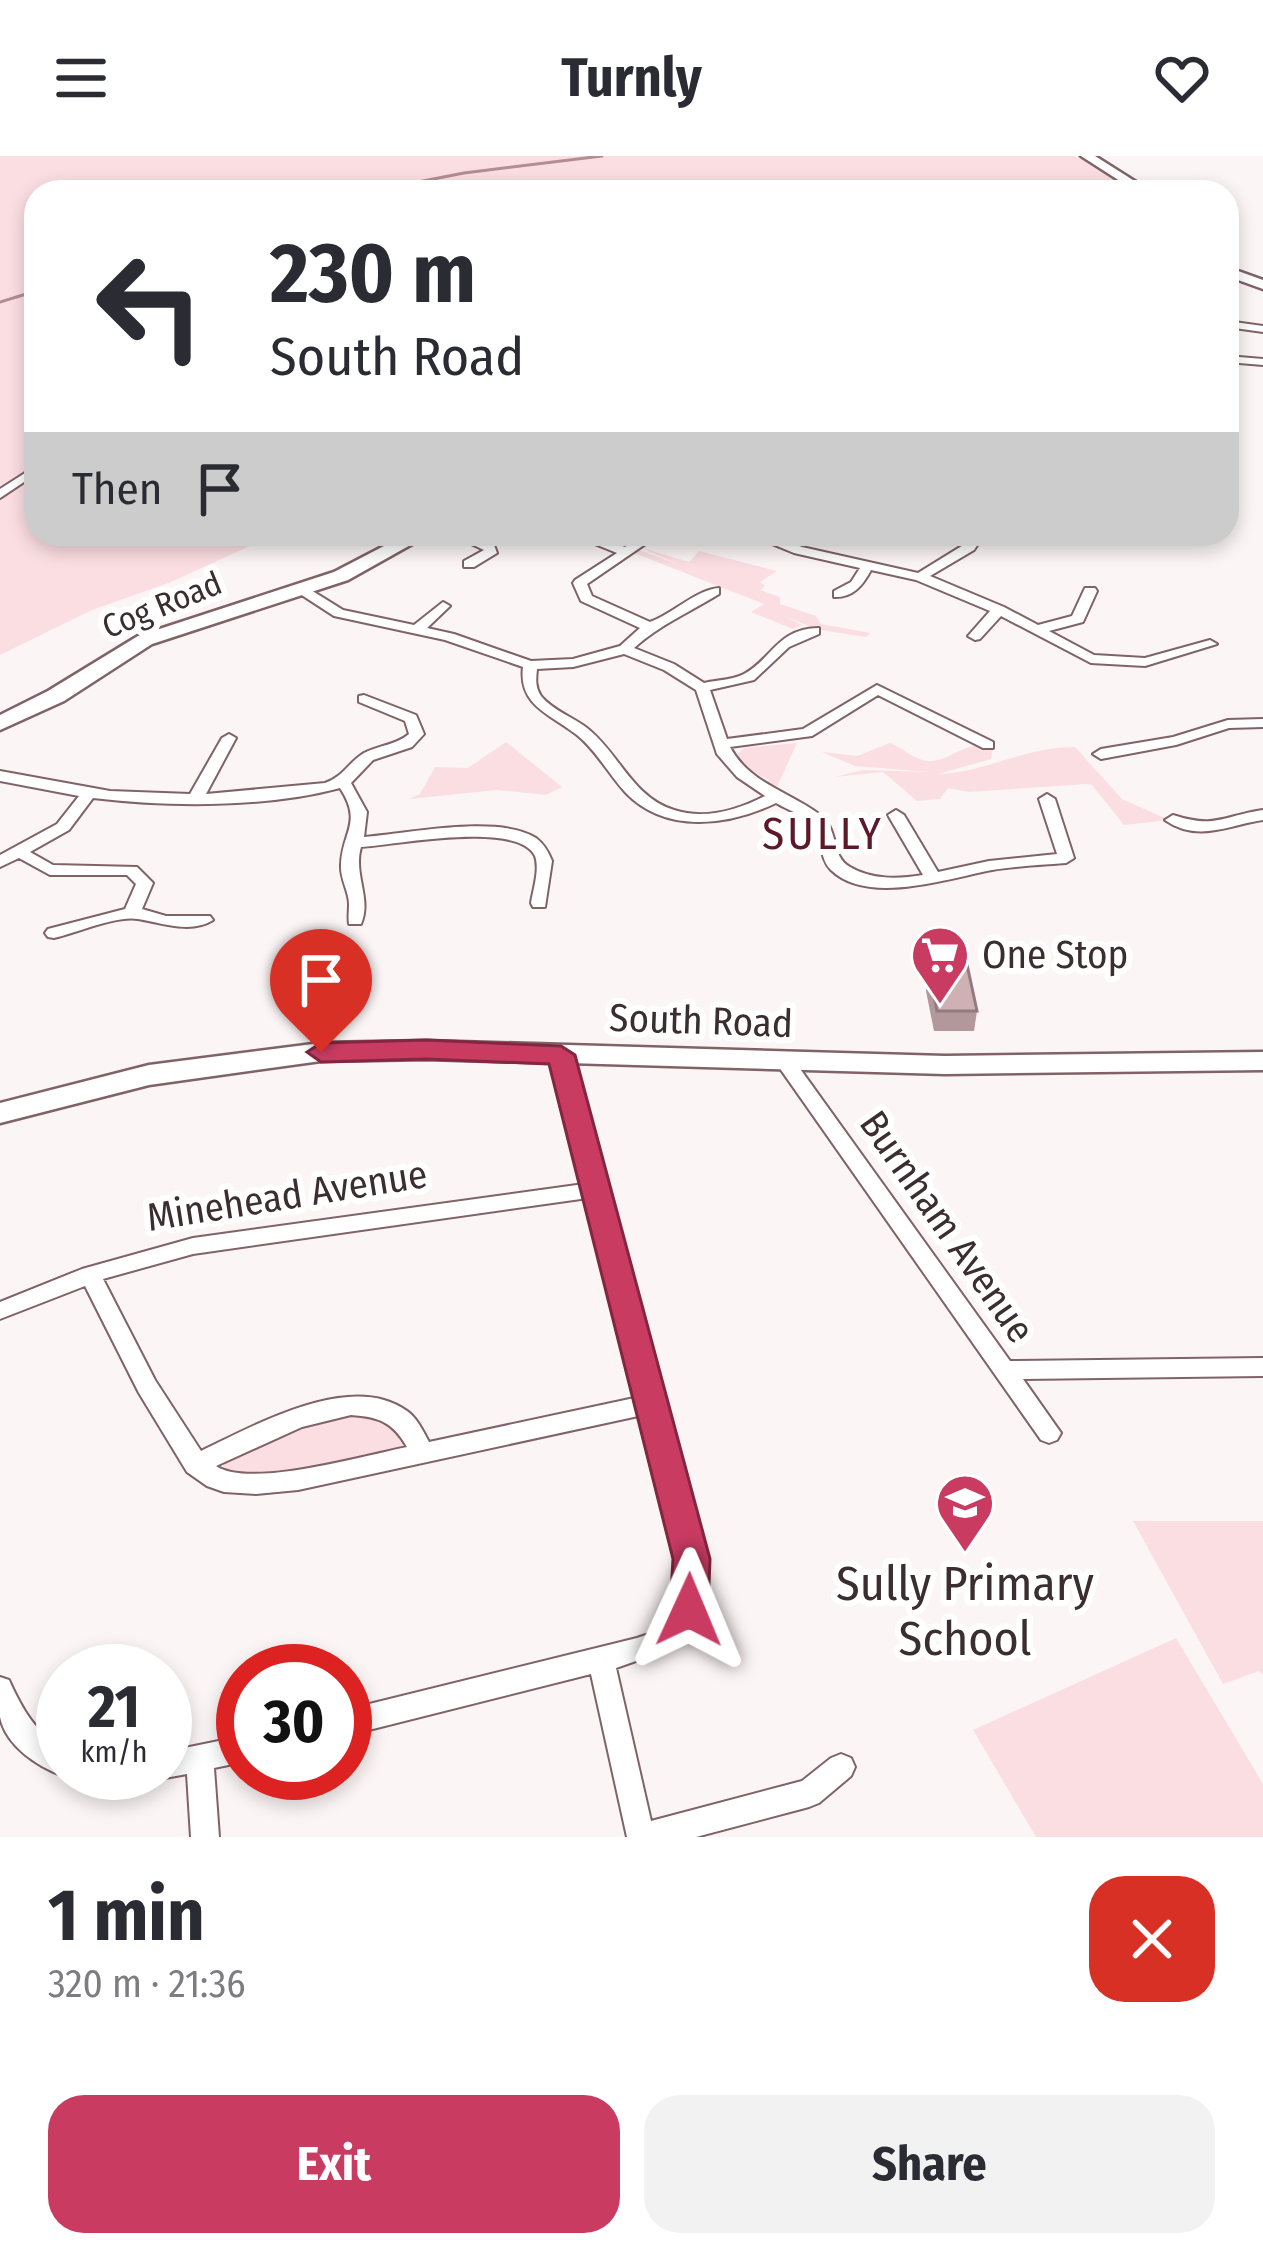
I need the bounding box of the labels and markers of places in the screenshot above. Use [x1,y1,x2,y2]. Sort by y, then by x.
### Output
supermarket icon: One Stop [909,924,971,1006]
pin [270,929,372,1052]
place label: One Stop [982,932,1128,978]
school or university icon: Sully Primary School [934,1472,996,1554]
place label: Sully Primary School [836,1555,1095,1668]

